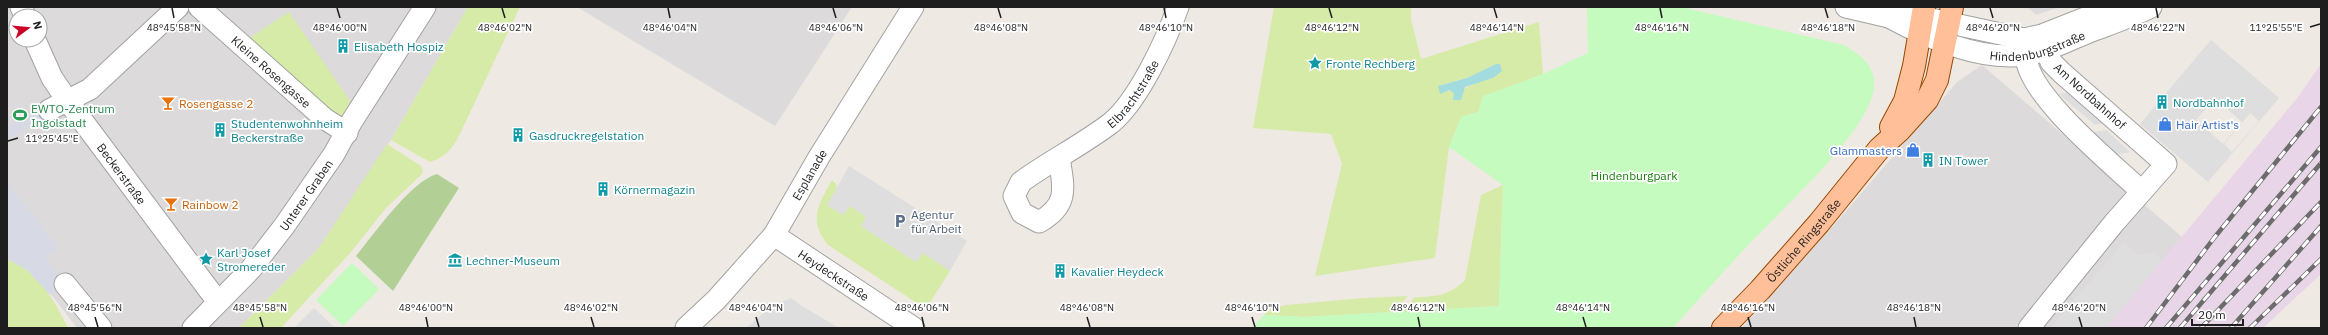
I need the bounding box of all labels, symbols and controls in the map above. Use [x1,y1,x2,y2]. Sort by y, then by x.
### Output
north arrow [8,8,48,48]
text: N [30,19,45,31]
text: 48°45'58"N [147,21,201,34]
text: 48°46'00"N [313,21,367,34]
text: 48°46'02"N [478,21,532,34]
text: 48°46'04"N [643,21,697,34]
text: 48°46'06"N [809,21,863,34]
text: 48°46'08"N [974,21,1028,34]
text: 48°46'10"N [1139,21,1193,34]
text: 48°46'12"N [1305,21,1359,34]
text: 48°46'14"N [1470,21,1524,34]
text: 48°46'16"N [1635,21,1689,34]
text: 48°46'18"N [1801,21,1855,34]
text: 48°46'20"N [1966,21,2020,34]
text: 48°46'22"N [2131,21,2185,34]
text: 11°25'55"E [2249,21,2303,34]
street label: Hindenburgstraße [1989,27,2087,64]
street label: Kleine Rosengasse [229,32,315,111]
building icon: Elisabeth Hospiz [335,38,351,54]
place label: Elisabeth Hospiz [354,39,444,54]
place icon: Fronte Rechberg [1307,55,1323,71]
place label: Fronte Rechberg [1326,56,1416,71]
street label: Elbrachtstraße [1104,57,1162,131]
street label: Am Nordbahnhof [2051,60,2129,132]
building icon: Nordbahnhof [2154,94,2170,110]
bar icon: Rosengasse 2 [160,95,176,111]
place label: Nordbahnhof [2173,95,2244,110]
place label: Rosengasse 2 [179,96,253,111]
place label: EWTO-Zentrum Ingolstadt [31,101,115,130]
sports icon: EWTO-Zentrum Ingolstadt [12,107,28,123]
place label: Studentenwohnheim Beckerstraße [231,116,343,145]
shop icon: Hair Artist's [2157,116,2173,132]
place label: Hair Artist's [2176,117,2239,132]
building icon: Studentenwohnheim Beckerstraße [212,122,228,138]
building icon: Gasdruckregelstation [510,127,526,143]
place label: Gasdruckregelstation [529,128,644,143]
text: 11°25'45"E [25,132,79,145]
street label: Beckerstraße [94,140,150,207]
shop icon: Glammasters [1905,142,1921,158]
place label: Glammasters [1830,143,1902,158]
street label: Esplanade [788,146,830,203]
building icon: IN Tower [1920,152,1936,168]
place label: IN Tower [1939,153,1989,168]
street label: Unterer Graben [276,156,336,234]
park label: Hindenburgpark [1590,168,1678,183]
building icon: Körnermagazin [595,181,611,197]
place label: Körnermagazin [614,182,695,197]
street label: Östliche Ringstraße [1763,195,1844,285]
bar icon: Rainbow 2 [163,196,179,212]
place label: Rainbow 2 [182,197,239,212]
place label: Agentur für Arbeit [911,207,962,236]
parking icon: Agentur für Arbeit [892,213,908,229]
place label: Karl Josef Stromereder [217,245,286,274]
street label: Heydeckstraße [796,246,873,304]
place icon: Karl Josef Stromereder [198,251,214,267]
museum icon: Lechner-Museum [447,252,463,268]
place label: Lechner-Museum [466,253,560,268]
building icon: Kavalier Heydeck [1052,263,1068,279]
place label: Kavalier Heydeck [1071,264,1165,279]
text: 48°45'56"N [68,301,122,314]
text: 48°45'58"N [233,301,287,314]
text: 48°46'00"N [399,301,453,314]
text: 48°46'02"N [564,301,618,314]
text: 48°46'04"N [729,301,783,314]
text: 48°46'06"N [895,301,949,314]
text: 48°46'08"N [1060,301,1114,314]
text: 48°46'10"N [1225,301,1279,314]
text: 48°46'12"N [1391,301,1445,314]
text: 48°46'14"N [1556,301,1610,314]
text: 48°46'16"N [1721,301,1775,314]
text: 48°46'18"N [1887,301,1941,314]
text: 48°46'20"N [2052,301,2106,314]
scale bar [2192,301,2243,327]
text: 20 m [2198,307,2226,322]

